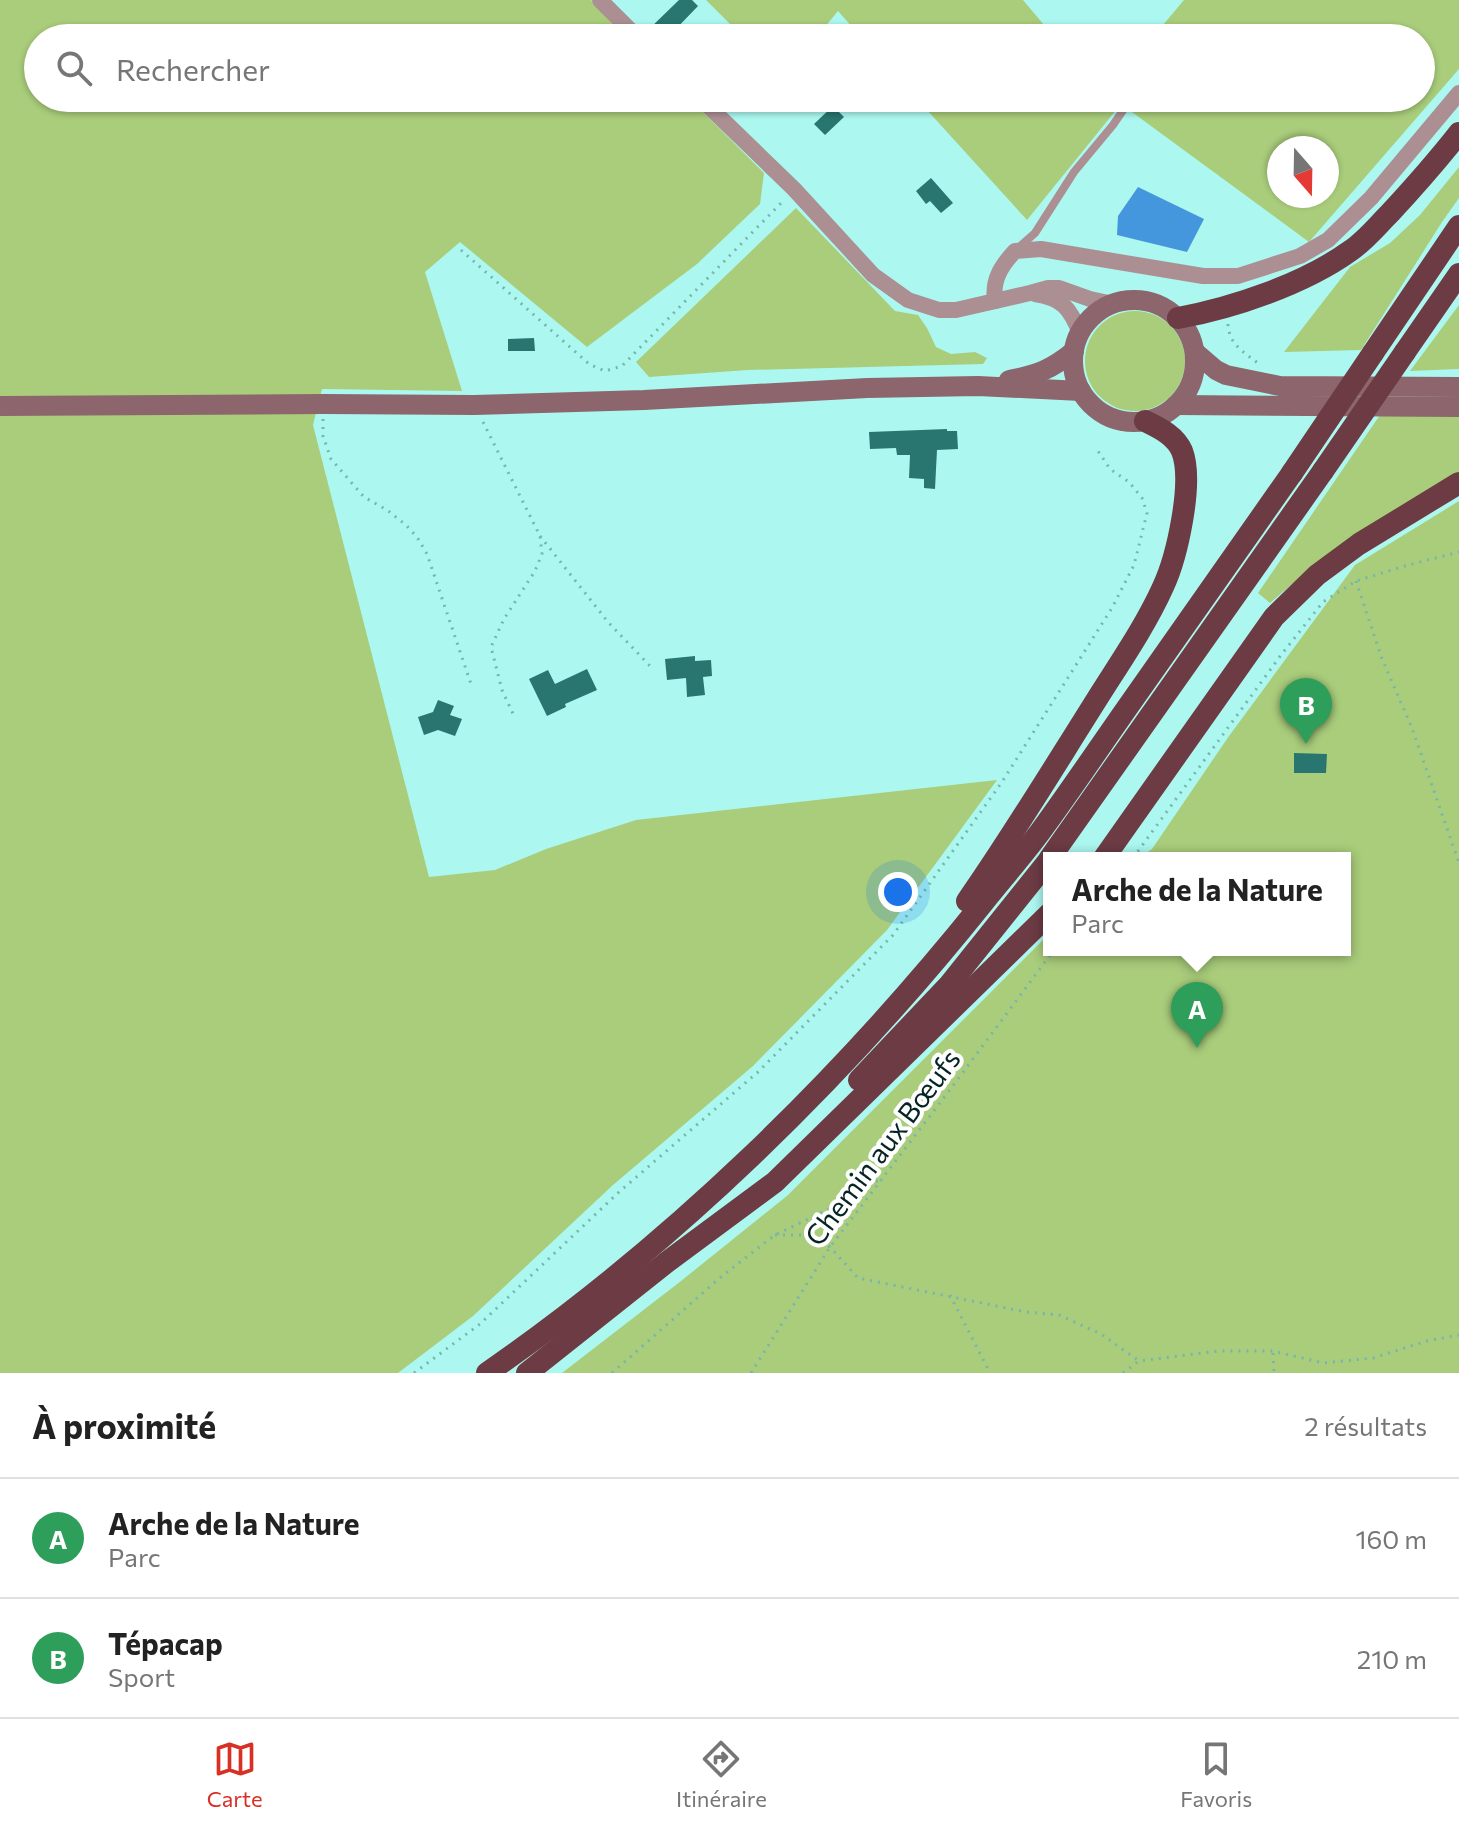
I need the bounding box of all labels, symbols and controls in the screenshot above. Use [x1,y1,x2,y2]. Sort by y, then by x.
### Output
search box [24,24,1435,112]
icon: search [52,46,96,90]
text: Rechercher [116,50,270,87]
north arrow [1267,136,1339,208]
pin: B [1280,678,1332,744]
popup [1043,852,1351,956]
text: Arche de la Nature [1071,870,1323,907]
your location [878,872,918,912]
text: Parc [1071,907,1124,938]
pin: A [1171,982,1223,1048]
street label: Chemin aux Bœufs [797,1042,967,1252]
text: À proximité [32,1404,216,1446]
text: 2 résultats [1304,1410,1427,1441]
text: Arche de la Nature [108,1504,360,1541]
text: A [49,1523,67,1554]
text: 160 m [1355,1523,1427,1554]
text: Parc [108,1541,161,1572]
text: Tépacap [108,1624,223,1661]
text: B [49,1643,67,1674]
text: 210 m [1357,1643,1427,1674]
text: Sport [108,1661,175,1692]
tab: Carte [207,1737,263,1812]
tab: Itinéraire [676,1737,767,1812]
tab: Favoris [1180,1737,1252,1812]

